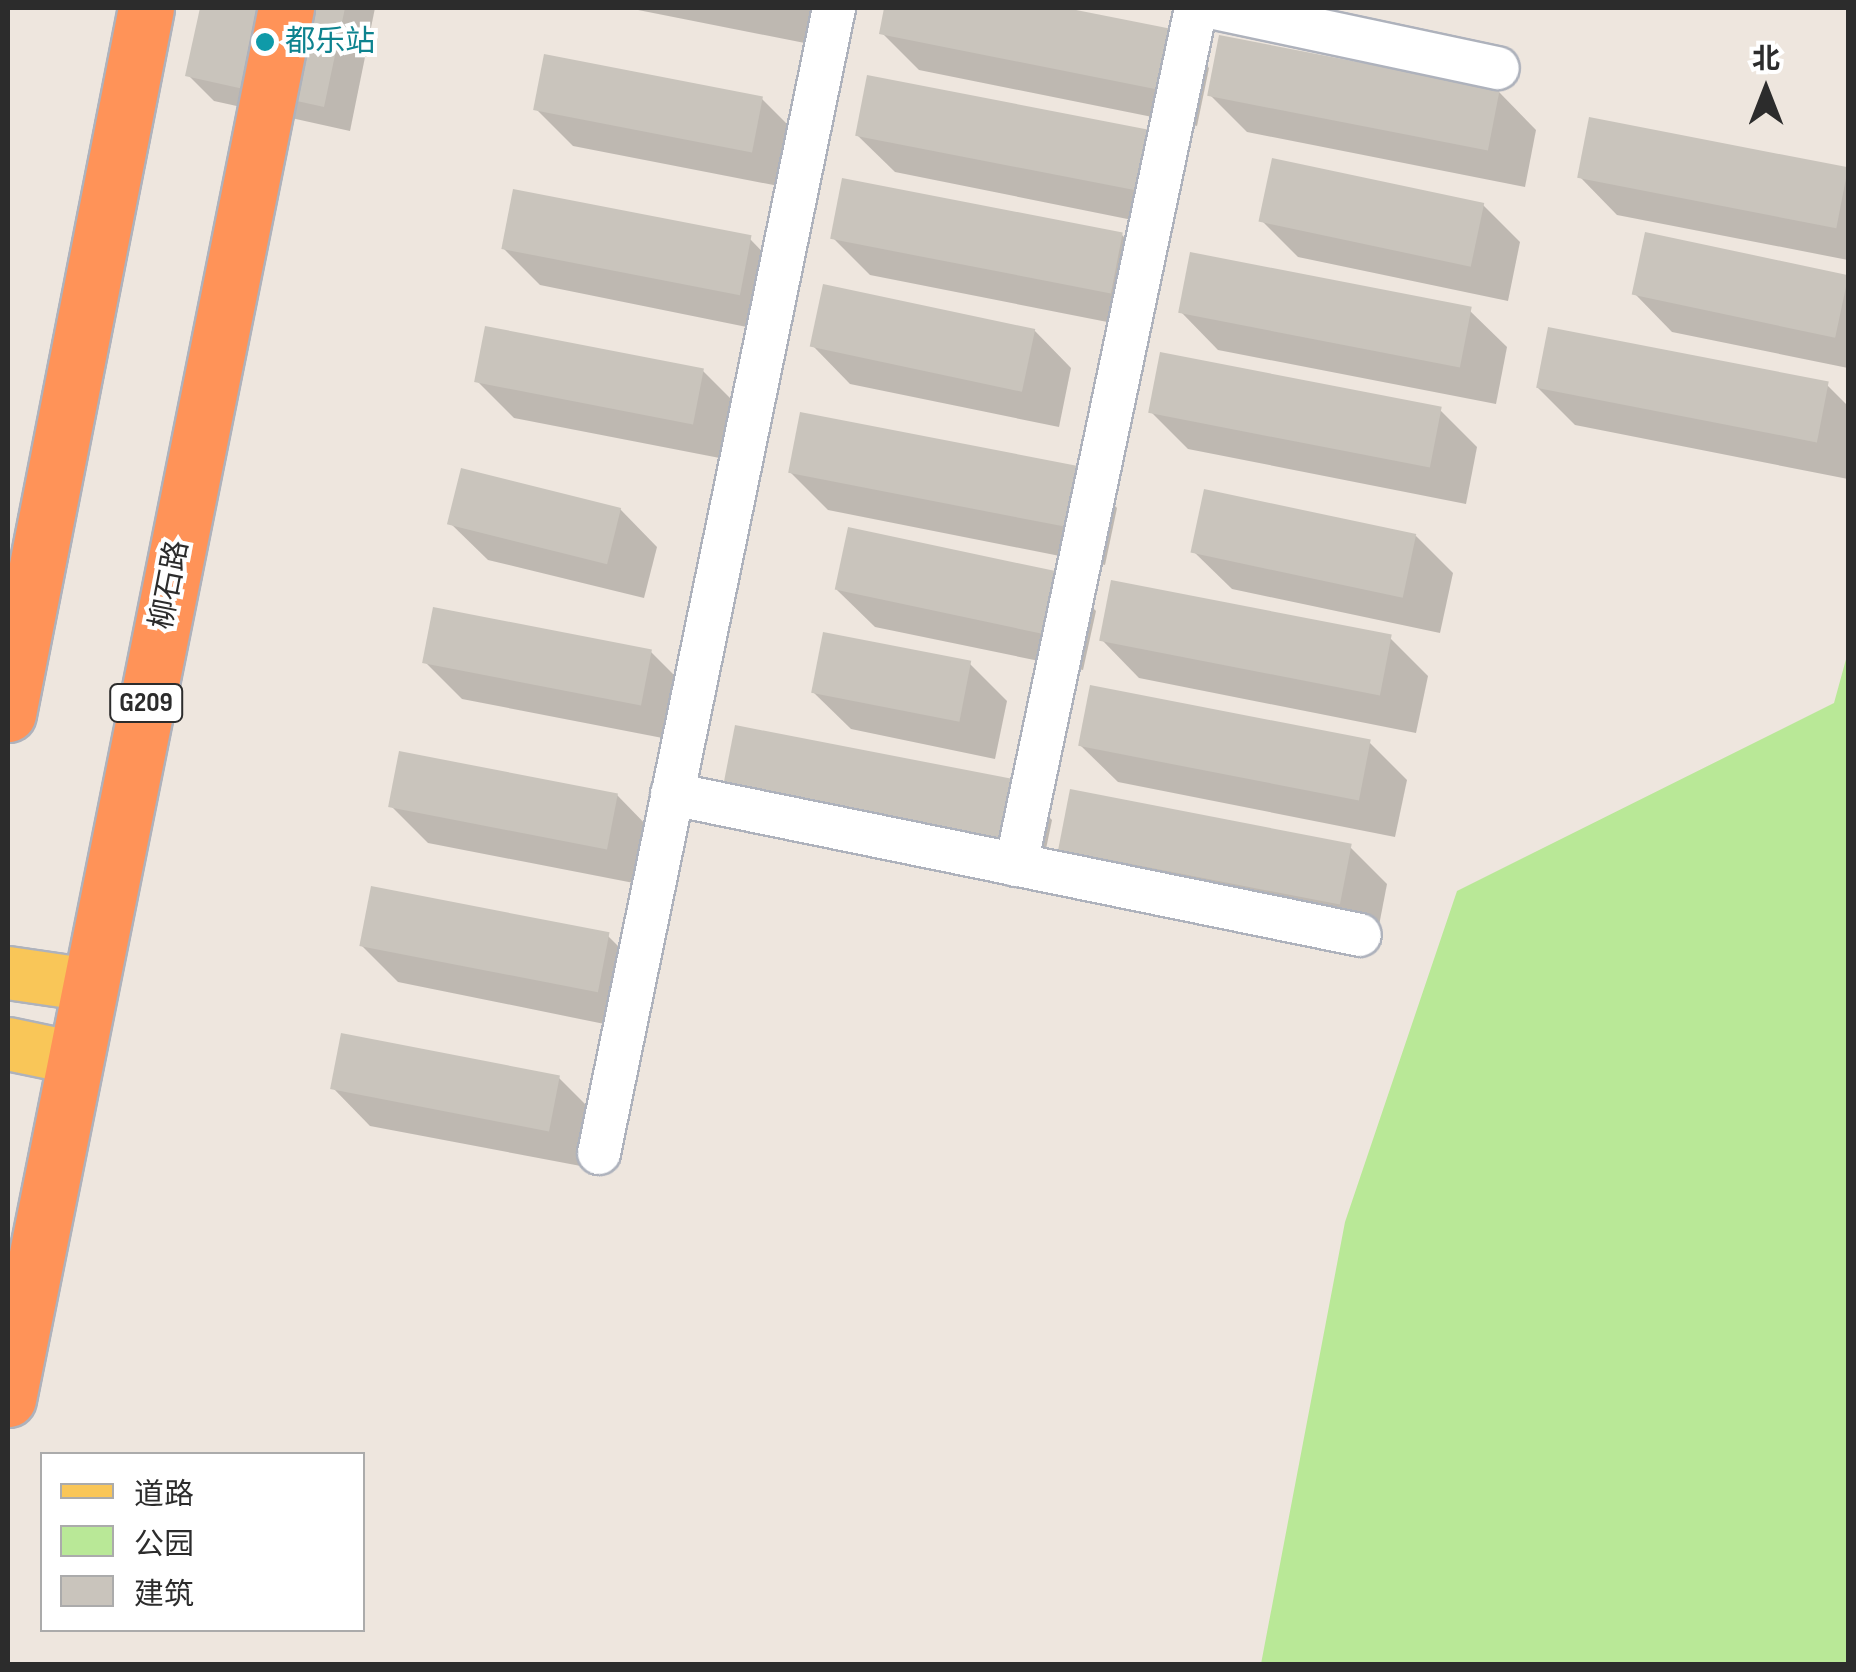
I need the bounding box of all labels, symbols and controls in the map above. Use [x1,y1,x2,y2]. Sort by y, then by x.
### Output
place label: 都乐站 [285,24,375,60]
marker: 都乐站 [254,31,276,53]
north arrow [1716,40,1816,140]
text: 北 [1752,43,1780,76]
street label: 柳石路 [144,537,196,633]
road number: G209 [108,680,184,726]
legend [40,1452,365,1632]
text: 道路 [134,1477,194,1513]
text: 公园 [134,1527,194,1563]
text: 建筑 [134,1577,194,1613]

